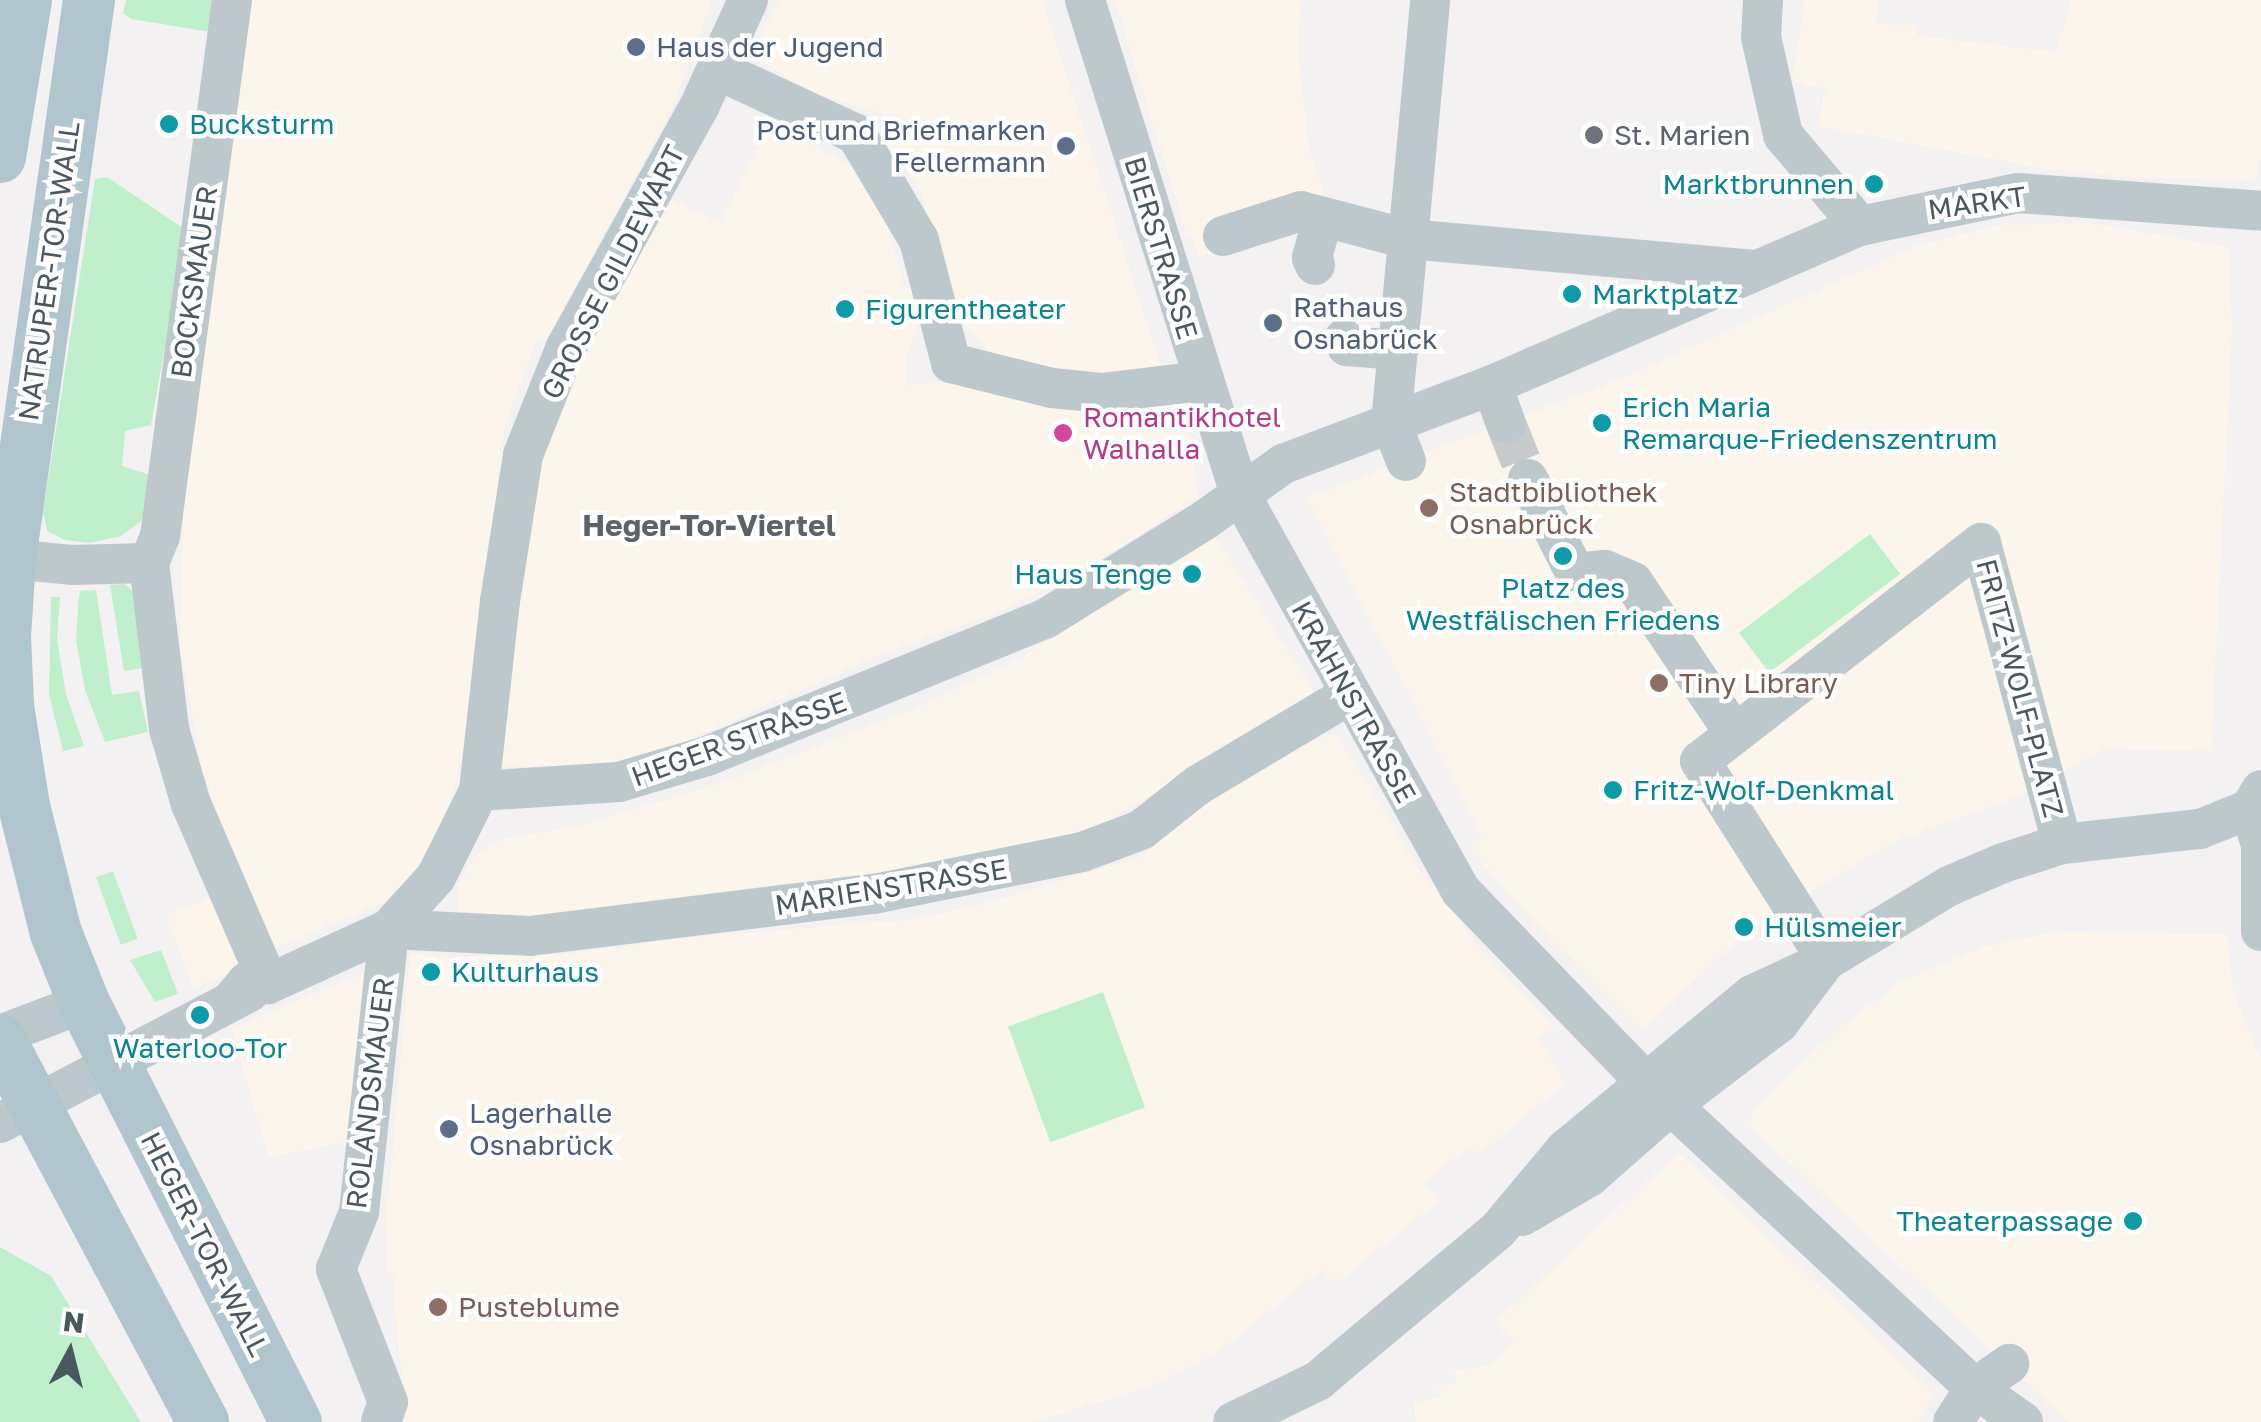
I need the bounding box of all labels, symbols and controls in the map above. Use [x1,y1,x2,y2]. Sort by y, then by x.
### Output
place label: Haus der Jugend [656,30,884,64]
marker: Haus der Jugend [625,36,647,58]
place label: Bucksturm [189,107,334,141]
marker: Bucksturm [158,113,180,135]
place label: Post und Briefmarken Fellermann [756,113,1046,179]
place label: St. Marien [1614,118,1751,152]
street label: NATRUPER-TOR-WALL [11,119,87,423]
marker: St. Marien [1583,124,1605,146]
marker: Post und Briefmarken Fellermann [1055,135,1077,157]
street label: GROSSE GILDEWART [534,139,692,405]
street label: BIERSTRASSE [1117,153,1205,343]
place label: Marktbrunnen [1663,167,1854,201]
marker: Marktbrunnen [1863,173,1885,195]
street label: MARKT [1926,180,2028,226]
street label: BOCKSMAUER [164,184,224,380]
place label: Marktplatz [1592,277,1738,311]
marker: Marktplatz [1561,283,1583,305]
place label: Rathaus Osnabrück [1293,290,1438,356]
place label: Figurentheater [865,292,1066,326]
marker: Figurentheater [834,298,856,320]
marker: Rathaus Osnabrück [1262,312,1284,334]
place label: Erich Maria Remarque-Friedenszentrum [1622,390,1997,456]
place label: Romantikhotel Walhalla [1083,400,1281,466]
marker: Erich Maria Remarque-Friedenszentrum [1591,412,1613,434]
marker: Romantikhotel Walhalla [1052,422,1074,444]
place label: Stadtbibliothek Osnabrück [1449,475,1657,541]
marker: Stadtbibliothek Osnabrück [1418,497,1440,519]
district label: Heger-Tor-Viertel [582,507,836,543]
marker: Platz des Westfälischen Friedens [1552,545,1574,567]
street label: FRITZ-WOLF-PLATZ [1969,555,2071,821]
place label: Haus Tenge [1014,557,1172,591]
marker: Haus Tenge [1181,563,1203,585]
place label: Platz des Westfälischen Friedens [1406,571,1720,637]
street label: KRAHNSTRASSE [1285,595,1423,809]
place label: Tiny Library [1679,666,1838,700]
marker: Tiny Library [1648,672,1670,694]
street label: HEGER STRASSE [627,684,851,794]
place label: Fritz-Wolf-Denkmal [1633,773,1894,807]
marker: Fritz-Wolf-Denkmal [1602,779,1624,801]
street label: MARIENSTRASSE [773,852,1009,922]
place label: Hülsmeier [1764,910,1902,944]
marker: Hülsmeier [1733,916,1755,938]
place label: Kulturhaus [451,955,599,989]
marker: Kulturhaus [420,961,442,983]
street label: ROLANDSMAUER [339,975,401,1211]
marker: Waterloo-Tor [189,1004,211,1026]
place label: Waterloo-Tor [113,1031,287,1065]
place label: Lagerhalle Osnabrück [469,1096,614,1162]
marker: Lagerhalle Osnabrück [438,1118,460,1140]
street label: HEGER-TOR-WALL [134,1126,276,1362]
place label: Theaterpassage [1896,1204,2113,1238]
marker: Theaterpassage [2122,1210,2144,1232]
place label: Pusteblume [458,1290,620,1324]
marker: Pusteblume [427,1296,449,1318]
north arrow [20,1302,120,1402]
text: N [61,1304,86,1339]

